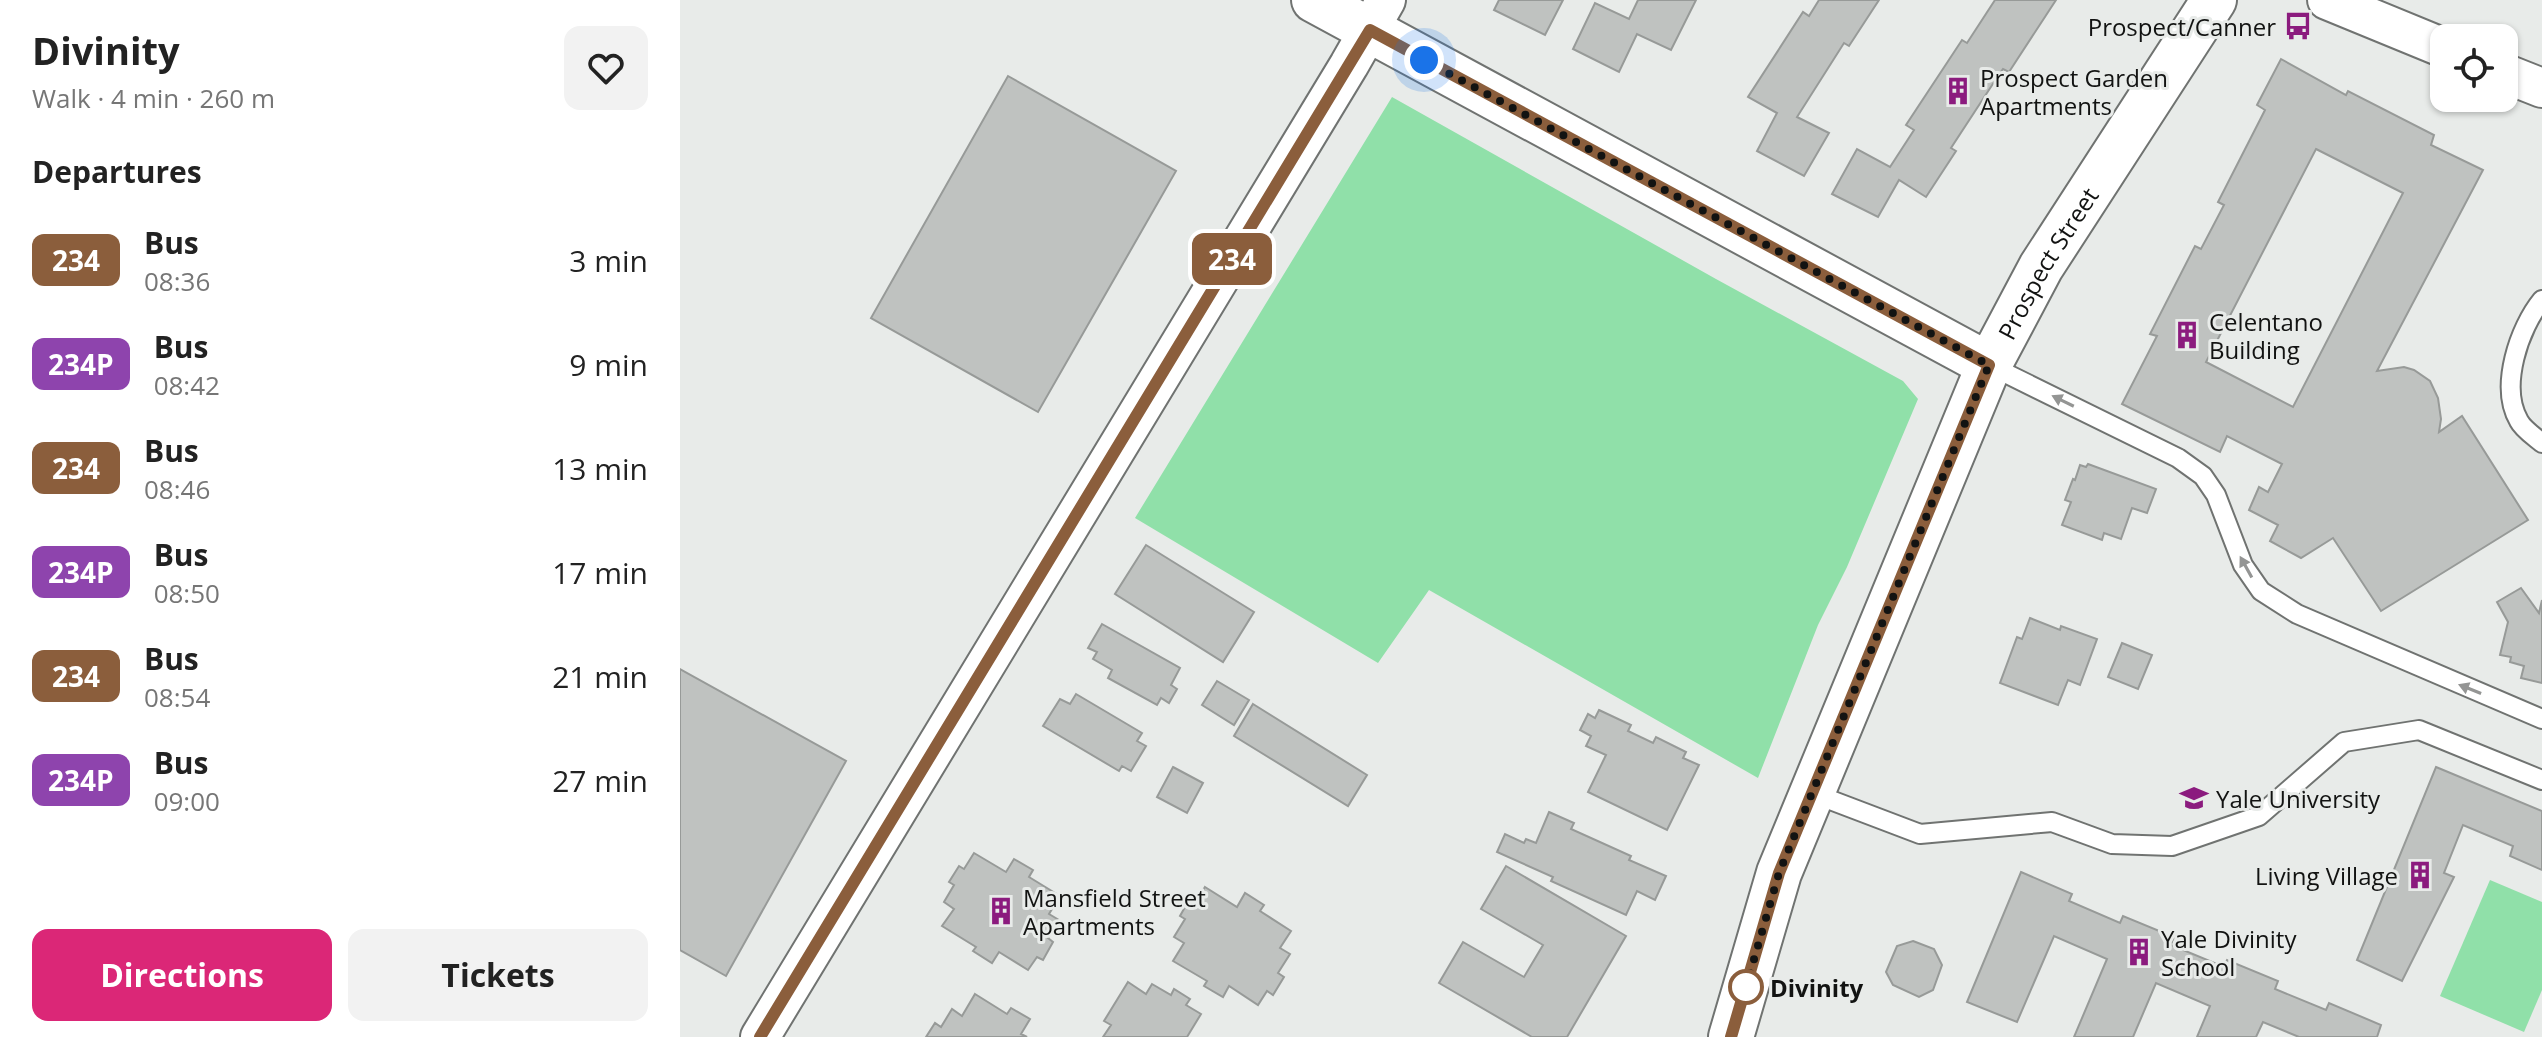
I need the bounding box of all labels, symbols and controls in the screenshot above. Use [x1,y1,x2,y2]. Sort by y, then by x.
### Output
place label: Prospect/Canner [2088,10,2276,43]
bus stop icon: Prospect/Canner [2283,11,2313,41]
text: Divinity [32,24,180,76]
map controls [2430,24,2518,112]
button: locate [2430,24,2518,112]
button: heart [564,26,648,110]
your location [1404,40,1444,80]
place label: Prospect Garden Apartments [1980,61,2168,122]
building icon: Prospect Garden Apartments [1943,76,1973,106]
text: Walk · 4 min · 260 m [32,80,275,116]
text: Departures [32,151,202,192]
street label: Prospect Street [1989,181,2105,345]
text: Bus [144,222,199,263]
line badge: 234 [1186,233,1278,285]
text: 3 min [569,240,648,281]
text: 234 [1208,240,1256,278]
text: 234 [52,241,100,279]
text: 08:36 [144,263,210,299]
place label: Celentano Building [2209,305,2323,366]
building icon: Celentano Building [2172,320,2202,350]
text: Bus [154,326,208,367]
text: 9 min [569,344,648,385]
text: 234P [48,345,114,383]
text: 08:42 [154,367,220,403]
one-way arrow [2052,394,2075,408]
text: Bus [144,430,199,471]
text: 13 min [552,448,648,489]
text: 234 [52,449,100,487]
text: 08:46 [144,471,210,507]
text: Bus [154,534,208,575]
text: 17 min [552,552,648,593]
text: 234P [48,553,114,591]
one-way arrow [2239,556,2253,578]
text: 08:50 [154,575,220,611]
text: Bus [144,638,199,679]
text: 21 min [552,656,648,697]
text: 234 [52,657,100,695]
text: 08:54 [144,679,210,715]
one-way arrow [2458,682,2482,695]
text: Bus [154,742,208,783]
text: 27 min [552,760,648,801]
text: 234P [48,761,114,799]
place label: Yale University [2216,782,2381,815]
text: 09:00 [154,783,220,819]
school or university icon: Yale University [2179,783,2209,813]
place label: Living Village [2255,859,2398,892]
building icon: Living Village [2405,860,2435,890]
place label: Mansfield Street Apartments [1023,881,1206,942]
building icon: Mansfield Street Apartments [986,896,1016,926]
place label: Yale Divinity School [2161,922,2297,983]
button: Directions [32,929,332,1021]
button: Tickets [348,929,648,1021]
building icon: Yale Divinity School [2124,937,2154,967]
marker: Divinity [1729,970,1763,1004]
place label: Divinity [1770,971,1864,1004]

